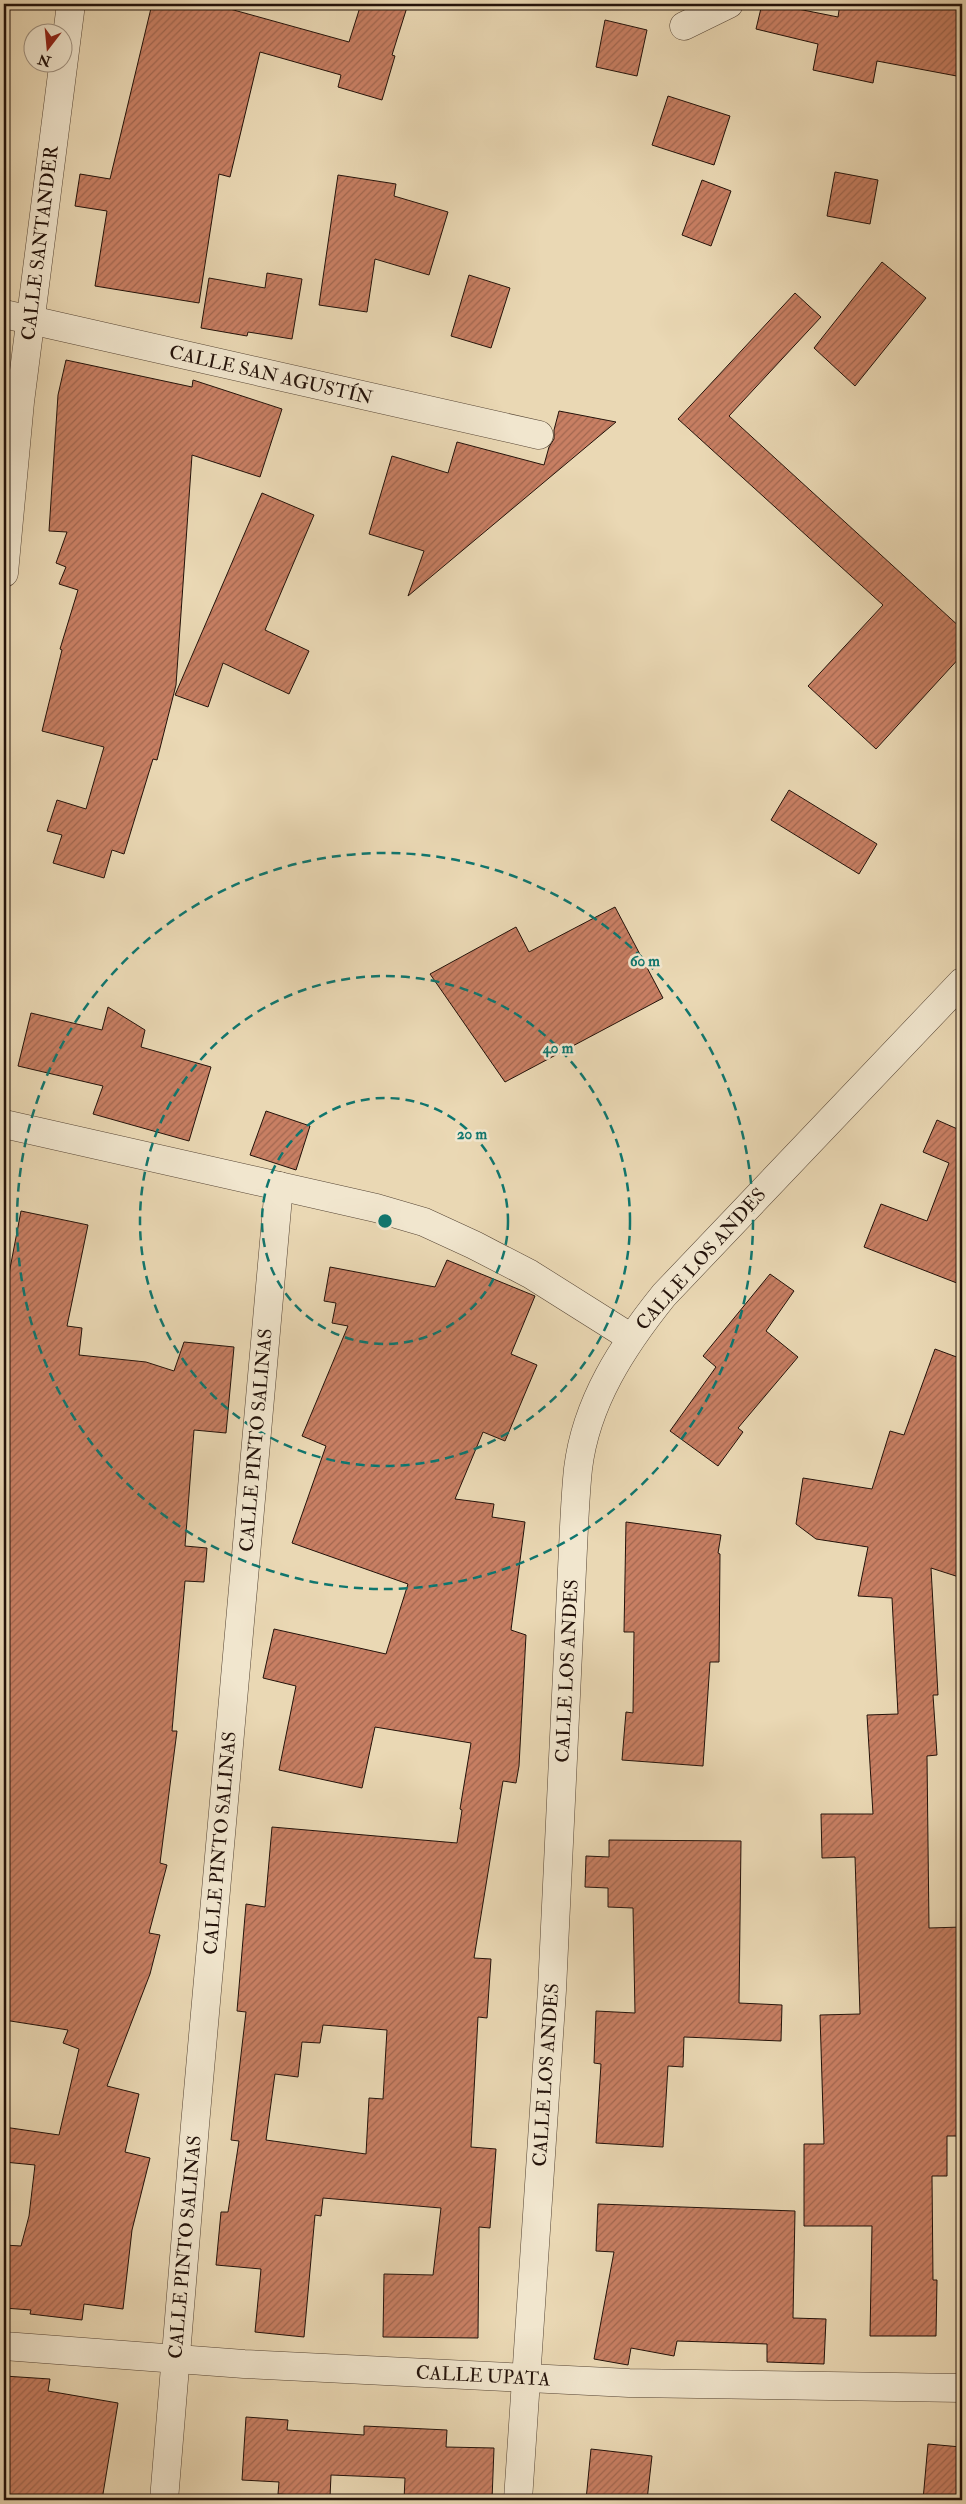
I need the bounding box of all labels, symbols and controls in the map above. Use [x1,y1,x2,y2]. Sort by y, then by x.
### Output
north arrow [22,22,72,72]
text: N [36,50,54,70]
street label: CALLE SANTANDER [16,144,64,342]
street label: CALLE SAN AGUSTÍN [167,338,375,410]
text: 60 m [630,952,660,971]
text: 40 m [542,1039,574,1058]
text: 20 m [457,1125,487,1144]
street label: CALLE LOS ANDES [631,1183,771,1335]
centre of rings [376,1212,394,1230]
street label: CALLE PINTO SALINAS [234,1327,278,1553]
street label: CALLE LOS ANDES [550,1579,584,1763]
street label: CALLE PINTO SALINAS [198,1730,242,1956]
street label: CALLE LOS ANDES [528,1983,564,2167]
street label: CALLE PINTO SALINAS [163,2134,207,2360]
street label: CALLE UPATA [415,2360,551,2392]

